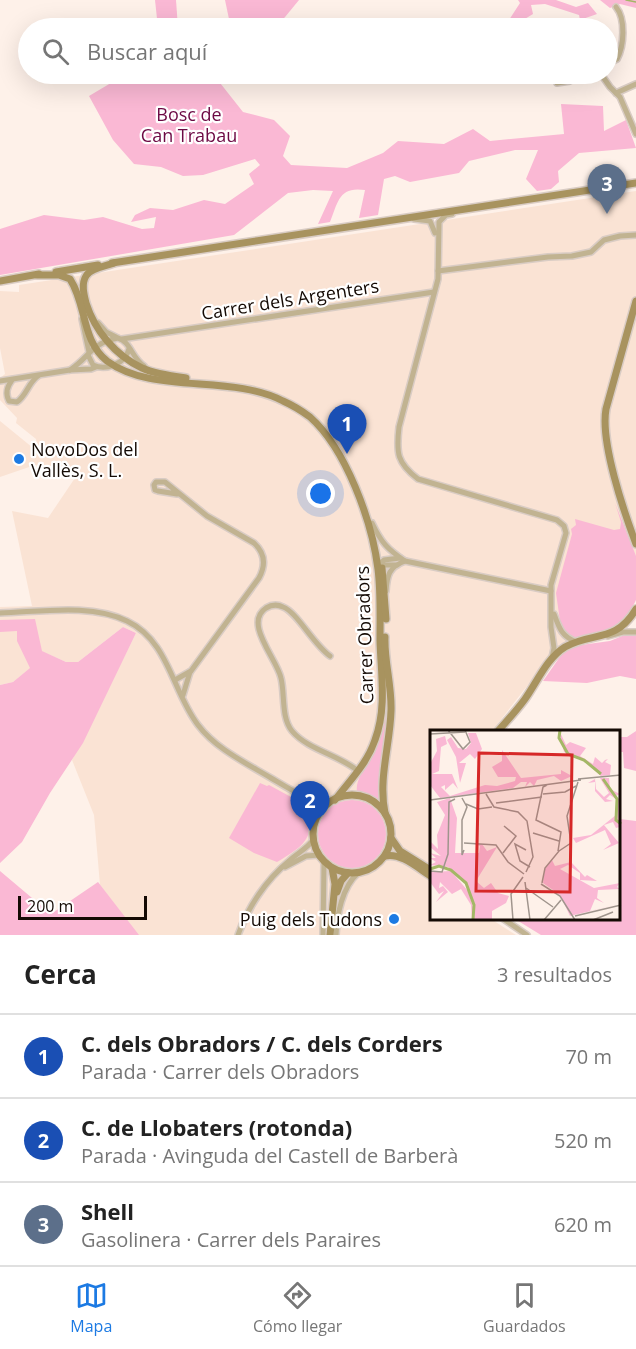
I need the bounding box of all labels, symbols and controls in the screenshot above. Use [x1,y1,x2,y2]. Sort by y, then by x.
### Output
search box [18,18,618,84]
icon: search [39,35,72,68]
text: Buscar aquí [87,36,207,66]
park label: Bosc de Can Trabau [141,102,237,147]
pin: 3 [588,164,626,214]
street label: Carrer dels Argenters [200,273,380,325]
pin: 1 [328,404,366,454]
place label: NovoDos del Vallès, S. L. [31,437,138,482]
marker: NovoDos del Vallès, S. L. [12,452,26,466]
your location [306,479,335,508]
street label: Carrer Obradors [350,565,378,705]
inset map [430,730,621,920]
pin: 2 [290,782,330,831]
scale bar [18,893,147,920]
text: 200 m [27,895,73,917]
place label: Puig dels Tudons [240,907,382,931]
marker: Puig dels Tudons [387,912,401,926]
text: Cerca [24,956,97,992]
text: 3 resultados [497,961,612,988]
text: C. dels Obradors / C. dels Corders [81,1028,443,1058]
text: 1 [38,1043,49,1070]
text: 70 m [565,1043,612,1070]
text: Parada · Carrer dels Obradors [81,1058,359,1085]
text: C. de Llobaters (rotonda) [81,1112,352,1142]
text: 2 [38,1127,49,1154]
text: 520 m [554,1127,612,1154]
text: Parada · Avinguda del Castell de Barberà [81,1142,458,1169]
text: Shell [81,1196,134,1226]
text: 3 [38,1211,49,1238]
text: 620 m [554,1211,612,1238]
text: Gasolinera · Carrer dels Paraires [81,1226,381,1253]
tab: Mapa [70,1279,112,1337]
tab: Cómo llegar [253,1279,342,1337]
tab: Guardados [483,1279,566,1337]

